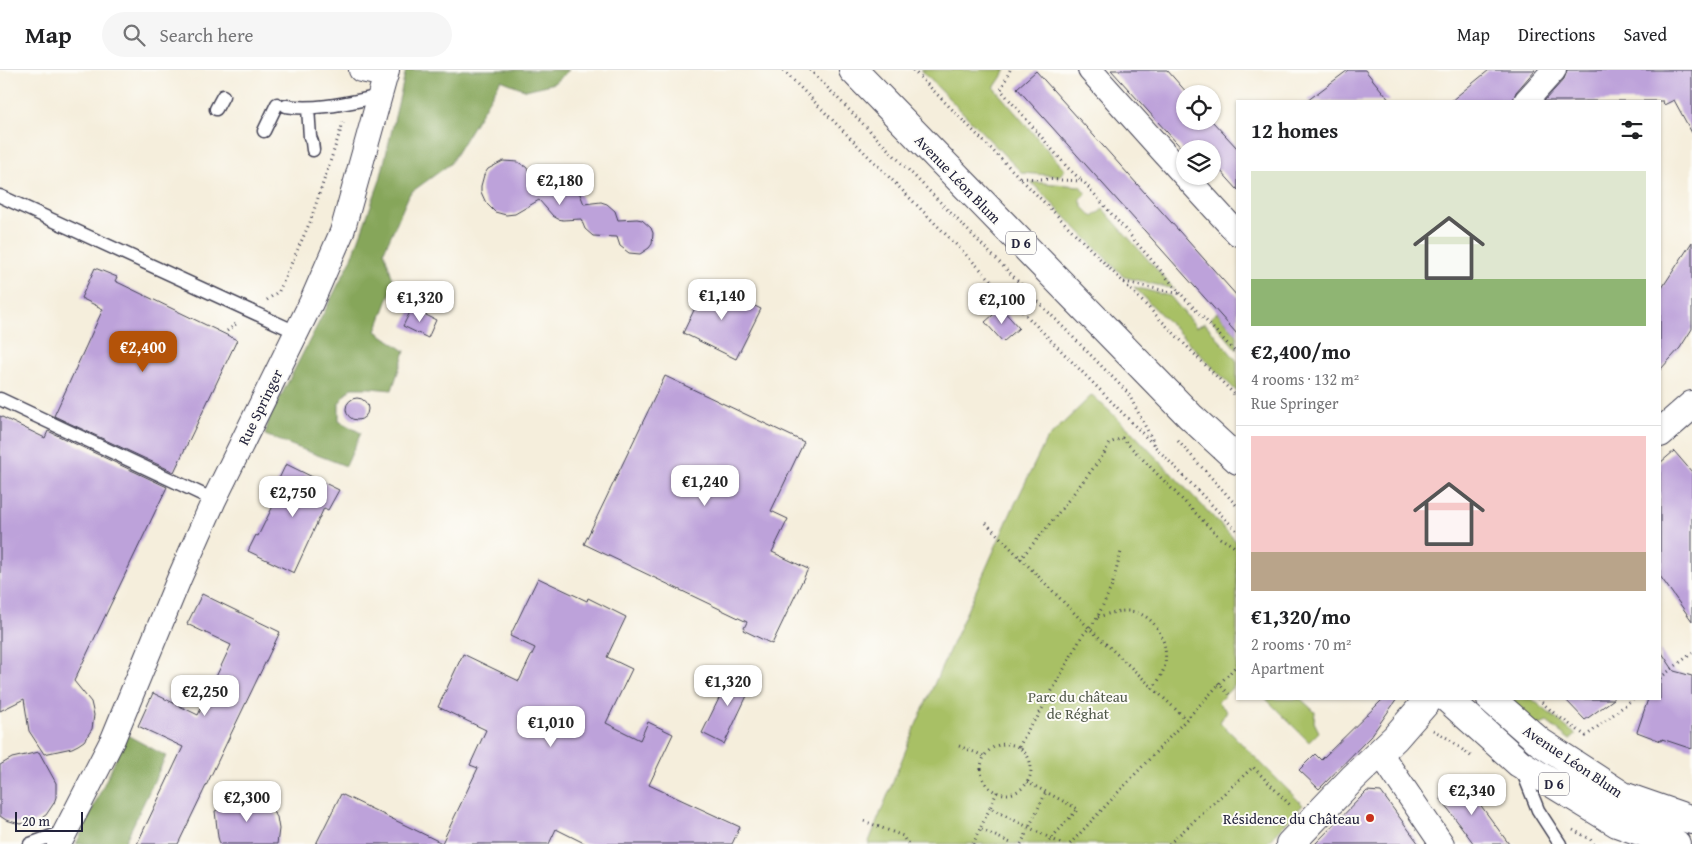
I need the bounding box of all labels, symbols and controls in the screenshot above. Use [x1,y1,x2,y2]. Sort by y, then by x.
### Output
search box [102,12,452,57]
text: Map [25,17,72,52]
icon: search [120,21,148,49]
text: Search here [160,21,253,49]
text: Map [1457,21,1490,48]
text: Directions [1518,21,1595,48]
text: Saved [1623,21,1667,48]
map controls [1176,85,1221,185]
button: locate [1176,85,1221,130]
text: 12 homes [1251,115,1338,146]
icon: filters [1618,116,1646,144]
street label: Avenue Léon Blum [910,130,1006,229]
button: layers [1176,140,1221,185]
pin: €2,180 [519,164,601,206]
text: €2,180 [537,168,583,192]
icon: home [1404,203,1494,293]
road number: D 6 [1006,232,1036,254]
pin: €1,140 [681,278,763,321]
pin: €1,320 [379,280,461,323]
pin: €2,100 [961,282,1043,325]
text: €1,140 [699,283,745,307]
text: €1,320 [397,285,443,309]
text: €2,100 [979,287,1025,311]
pin: €2,400 [102,330,184,373]
text: €2,400 [120,335,166,359]
text: €2,400/mo [1251,336,1351,367]
street label: Rue Springer [233,366,287,448]
text: 4 rooms · 132 m² [1251,367,1359,391]
text: Rue Springer [1251,391,1338,415]
pin: €1,240 [664,464,746,507]
text: €1,240 [682,469,728,493]
icon: home [1404,469,1494,559]
pin: €2,750 [252,476,334,518]
text: €2,750 [270,480,316,504]
text: €1,320/mo [1251,601,1351,632]
text: 2 rooms · 70 m² [1251,632,1351,656]
text: Apartment [1251,656,1324,680]
pin: €1,320 [687,664,769,707]
text: €1,320 [705,669,751,693]
pin: €2,250 [164,674,246,717]
text: €2,250 [182,679,228,703]
park label: Parc du château de Réghat [1028,686,1129,724]
pin: €1,010 [510,706,592,748]
text: €1,010 [528,710,574,734]
street label: Avenue Léon Blum [1519,720,1628,803]
road number: D 6 [1539,772,1569,796]
pin: €2,340 [1431,774,1513,816]
text: €2,340 [1449,778,1495,802]
pin: €2,300 [206,780,288,823]
text: €2,300 [224,785,270,809]
place label: Résidence du Château [1223,808,1361,829]
scale bar [15,809,82,832]
text: 20 m [22,811,50,831]
marker: Résidence du Château [1364,812,1376,824]

